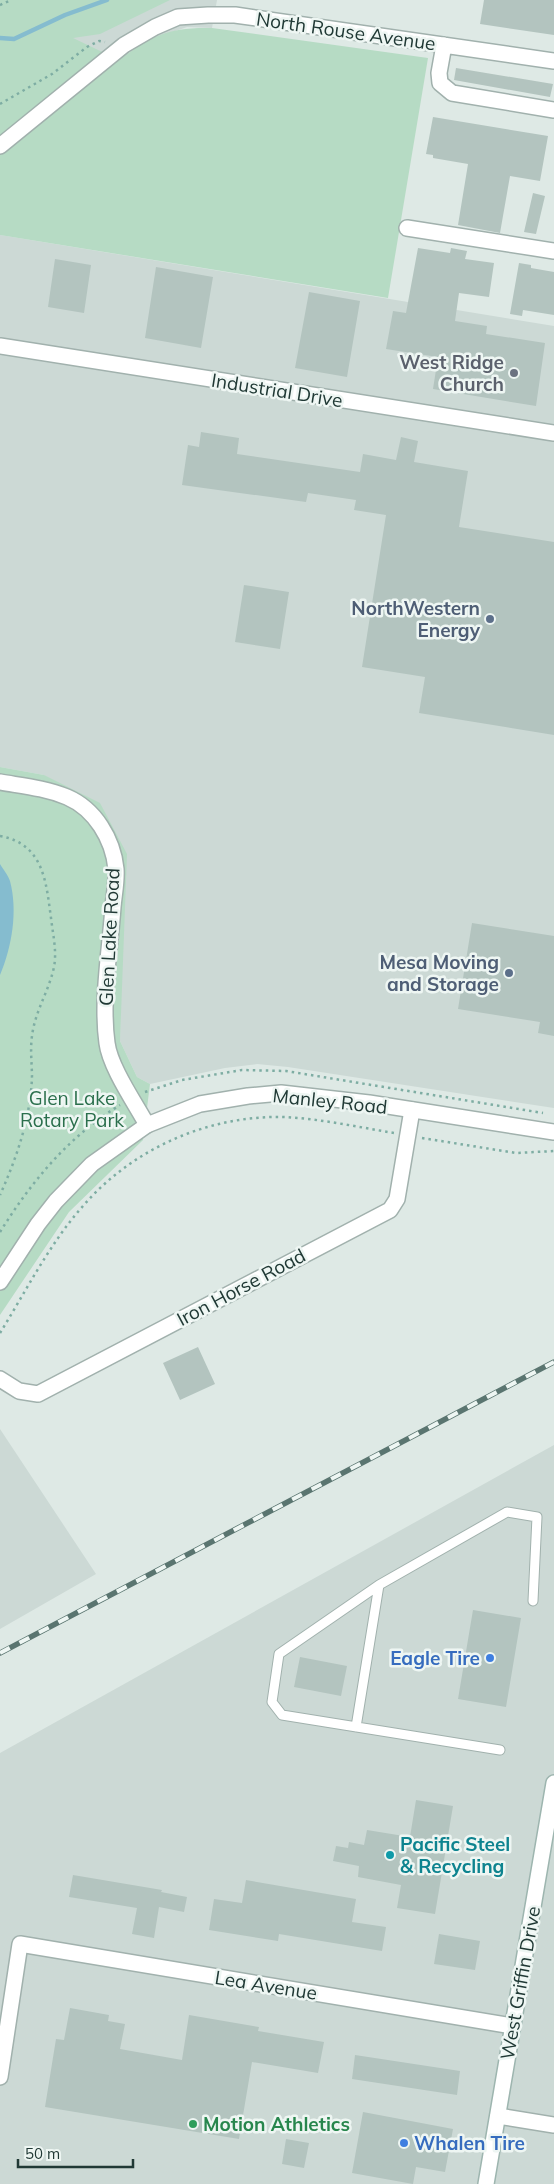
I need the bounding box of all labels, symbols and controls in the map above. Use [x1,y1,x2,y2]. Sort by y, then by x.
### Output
street label: North Rouse Avenue [255,7,437,55]
place label: West Ridge Church [399,350,504,396]
marker: West Ridge Church [508,367,520,379]
street label: Industrial Drive [210,368,344,412]
place label: NorthWestern Energy [351,596,481,642]
marker: NorthWestern Energy [484,613,496,625]
street label: Glen Lake Road [93,867,125,1007]
place label: Mesa Moving and Storage [379,950,499,996]
marker: Mesa Moving and Storage [503,967,515,979]
street label: Manley Road [271,1083,389,1119]
park label: Glen Lake Rotary Park [20,1086,124,1132]
street label: Iron Horse Road [173,1243,309,1331]
place label: Eagle Tire [390,1646,480,1670]
marker: Eagle Tire [484,1652,496,1664]
place label: Pacific Steel & Recycling [400,1832,510,1878]
marker: Pacific Steel & Recycling [384,1849,396,1861]
street label: West Griffin Drive [495,1904,545,2062]
street label: Lea Avenue [213,1965,319,2005]
place label: Motion Athletics [203,2112,350,2136]
marker: Motion Athletics [187,2118,199,2130]
place label: Whalen Tire [414,2131,525,2155]
scale bar [18,2136,132,2168]
marker: Whalen Tire [398,2137,410,2149]
text: 50 m [25,2144,60,2163]

